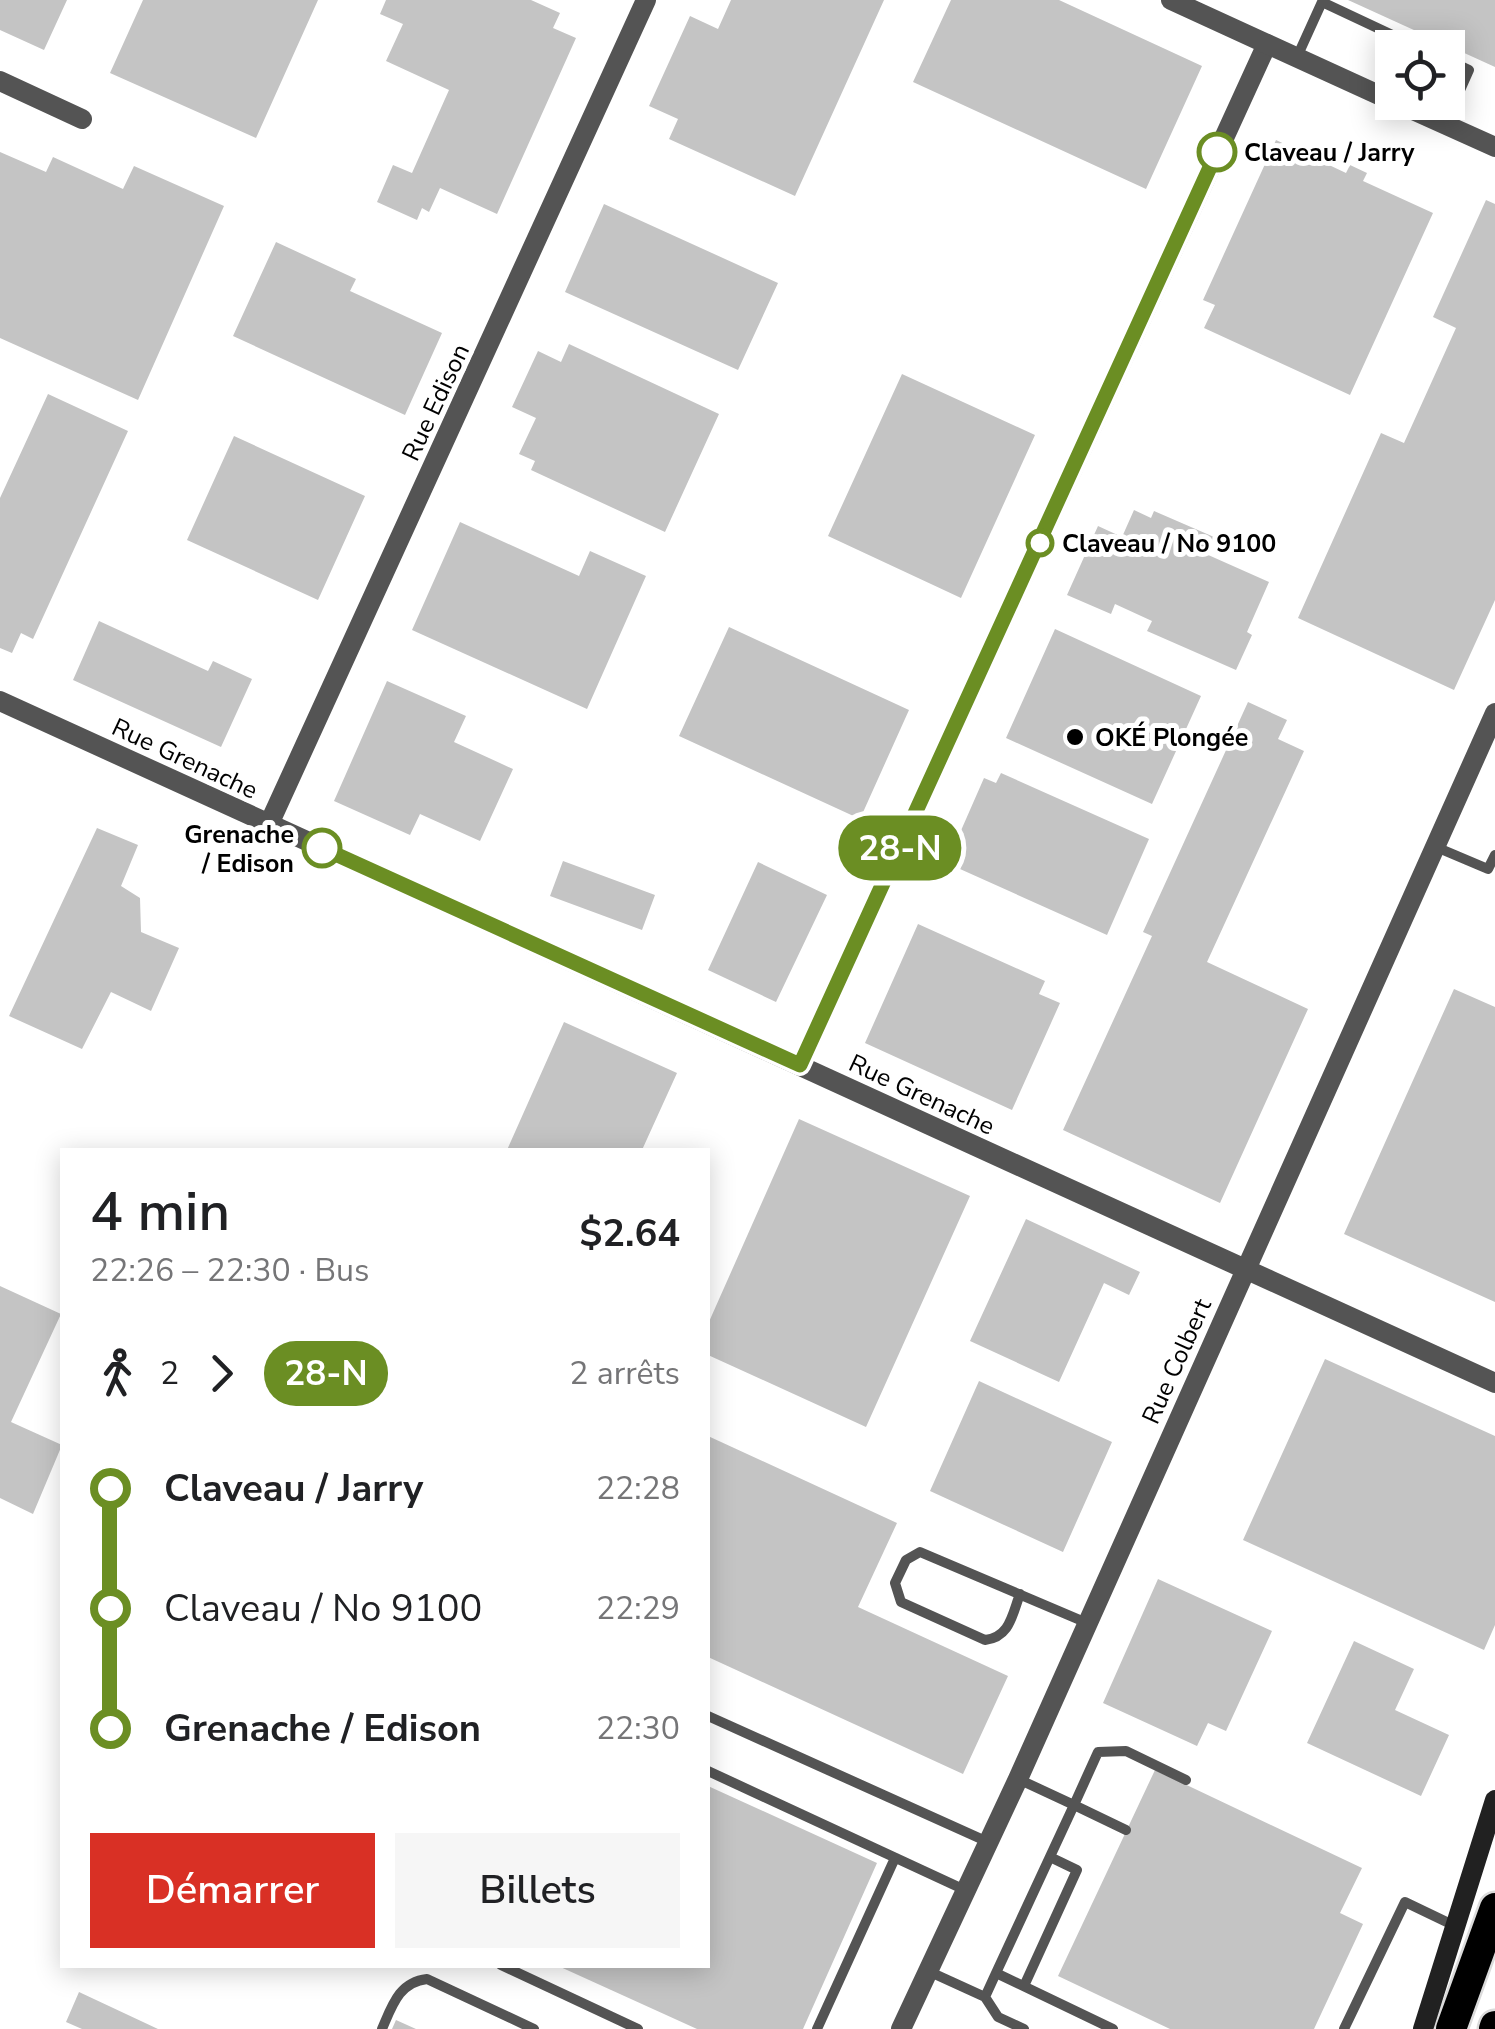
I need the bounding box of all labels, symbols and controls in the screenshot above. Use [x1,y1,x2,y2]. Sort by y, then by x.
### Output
map controls [1375,30,1465,120]
button: locate [1375,30,1465,120]
marker: Claveau / Jarry [1198,133,1236,171]
place label: Claveau / Jarry [1244,136,1415,170]
street label: Rue Edison [394,338,478,466]
place label: Claveau / No 9100 [1062,527,1276,561]
marker: Claveau / No 9100 [1027,530,1053,556]
street label: Rue Grenache [106,710,263,808]
place label: OKÉ Plongée [1095,721,1248,755]
marker: OKÉ Plongée [1064,726,1086,748]
line badge: 28-N [830,816,970,880]
place label: Grenache / Edison [184,818,294,881]
text: 28-N [858,825,942,872]
marker: Grenache / Edison [303,829,341,867]
street label: Rue Grenache [843,1046,1000,1144]
text: 4 min [90,1174,230,1249]
text: $2.64 [579,1208,680,1259]
text: 22:26 – 22:30 · Bus [90,1249,369,1292]
street label: Rue Colbert [1134,1293,1220,1430]
icon: walk [90,1346,145,1401]
icon: forward [194,1346,249,1401]
text: 28-N [284,1350,368,1397]
text: 2 [160,1352,179,1395]
text: 2 arrêts [569,1352,680,1395]
text: Claveau / Jarry [164,1463,423,1514]
text: 22:28 [596,1467,680,1510]
text: Claveau / No 9100 [164,1583,482,1634]
text: 22:29 [596,1587,680,1630]
text: Grenache / Edison [164,1703,481,1754]
text: 22:30 [596,1707,680,1750]
button: Démarrer [90,1833,375,1948]
button: Billets [395,1833,680,1948]

